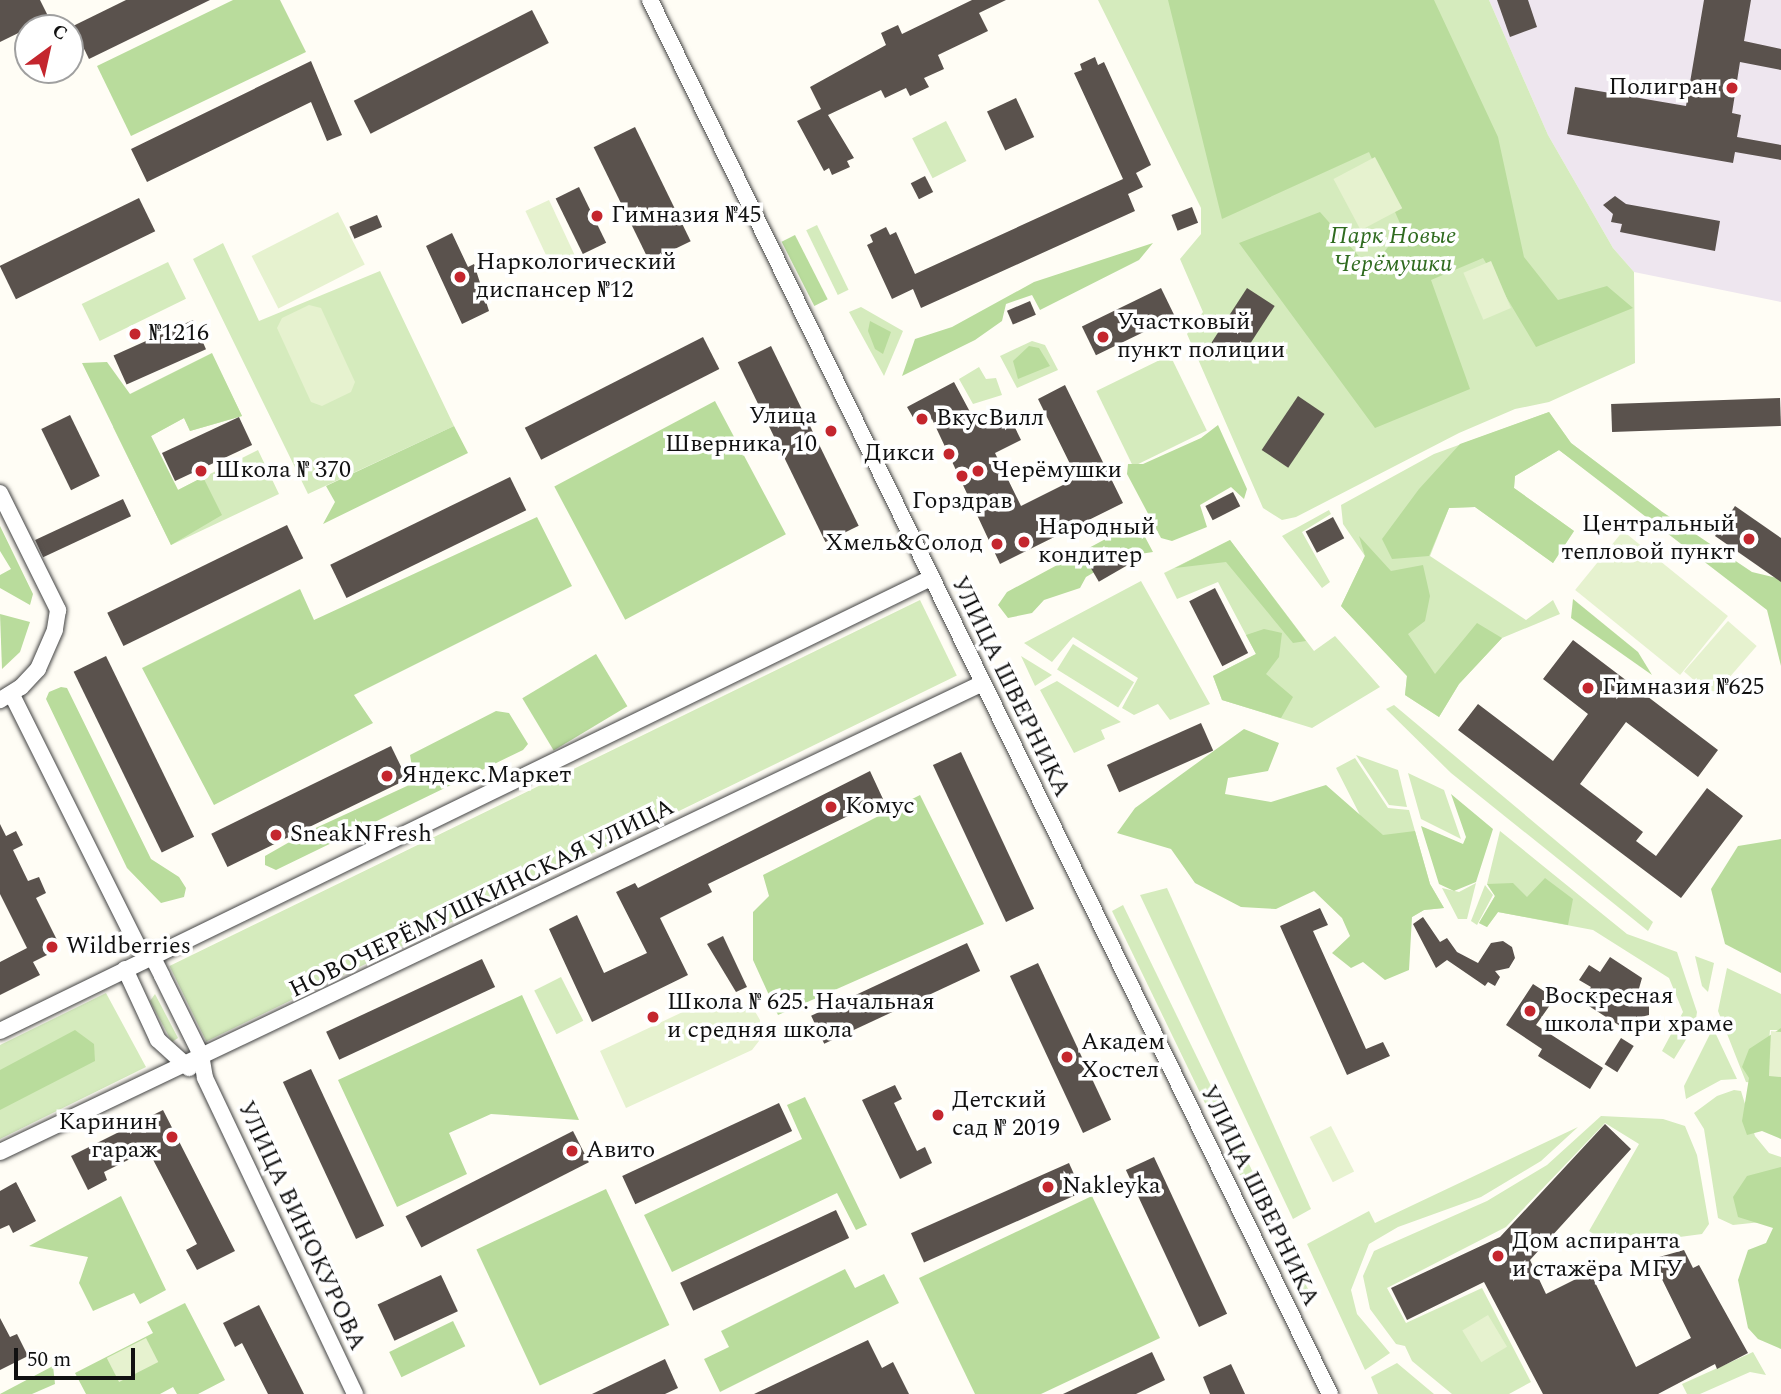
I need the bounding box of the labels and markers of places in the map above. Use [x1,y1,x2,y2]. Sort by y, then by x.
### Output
place label: Полигран [1608,74,1718,102]
marker: Полигран [1724,80,1740,96]
place label: Гимназия №45 [611,202,762,230]
marker: Гимназия №45 [589,208,605,224]
place label: Наркологический диспансер №12 [476,249,676,305]
marker: Наркологический диспансер №12 [450,267,470,287]
place label: Участковый пункт полиции [1117,309,1285,365]
place label: №1216 [149,320,209,348]
marker: №1216 [127,326,143,342]
marker: Участковый пункт полиции [1095,329,1111,345]
place label: Улица Шверника, 10 [665,403,817,459]
place label: ВкусВилл [936,405,1044,433]
marker: ВкусВилл [914,411,930,427]
marker: Улица Шверника, 10 [823,423,839,439]
place label: Дикси [864,440,935,468]
marker: Дикси [941,446,957,462]
place label: Школа № 370 [215,457,351,485]
place label: Черёмушки [992,457,1122,485]
marker: Школа № 370 [193,463,209,479]
marker: Черёмушки [970,463,986,479]
marker: Горздрав [954,468,970,484]
place label: Горздрав [912,488,1012,516]
place label: Центральный тепловой пункт [1561,511,1735,567]
place label: Народный кондитер [1038,514,1155,570]
place label: Хмель&Солод [825,530,983,558]
marker: Центральный тепловой пункт [1741,531,1757,547]
marker: Народный кондитер [1016,534,1032,550]
marker: Хмель&Солод [989,536,1005,552]
place label: Гимназия №625 [1602,674,1765,702]
marker: Гимназия №625 [1580,680,1596,696]
place label: Яндекс.Маркет [401,762,571,790]
marker: Яндекс.Маркет [379,768,395,784]
place label: Комус [845,793,915,821]
marker: Комус [823,799,839,815]
place label: SneakNFresh [290,821,432,849]
marker: SneakNFresh [268,827,284,843]
place label: Wildberries [66,933,191,961]
marker: Wildberries [44,939,60,955]
place label: Воскресная школа при храме [1544,983,1734,1039]
place label: Школа № 625. Начальная и средняя школа [667,989,935,1045]
marker: Воскресная школа при храме [1522,1003,1538,1019]
marker: Школа № 625. Начальная и средняя школа [645,1009,661,1025]
place label: Академ Хостел [1081,1029,1165,1085]
marker: Академ Хостел [1059,1049,1075,1065]
place label: Детский сад № 2019 [952,1087,1060,1143]
marker: Детский сад № 2019 [930,1107,946,1123]
place label: Каринин гараж [59,1109,158,1165]
marker: Каринин гараж [164,1129,180,1145]
place label: Авито [586,1137,655,1165]
marker: Авито [564,1143,580,1159]
place label: Nakleyka [1062,1173,1161,1201]
marker: Nakleyka [1040,1179,1056,1195]
place label: Дом аспиранта и стажёра МГУ [1512,1228,1683,1284]
marker: Дом аспиранта и стажёра МГУ [1490,1248,1506,1264]

